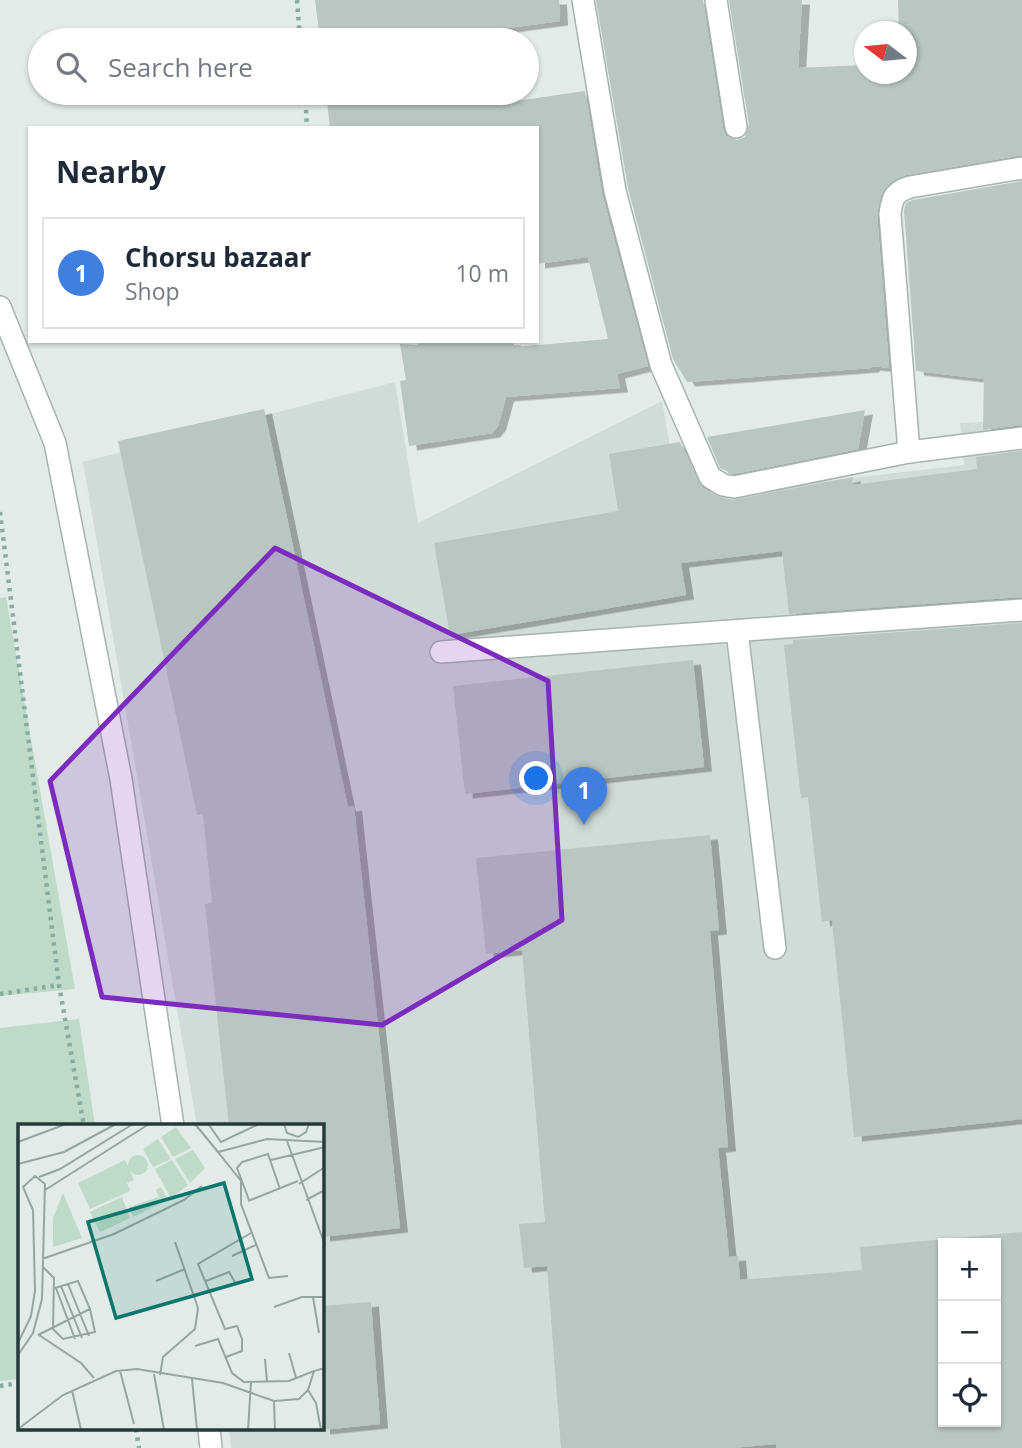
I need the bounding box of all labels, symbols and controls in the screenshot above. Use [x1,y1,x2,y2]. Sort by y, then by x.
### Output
north arrow [854,21,917,84]
search box [28,28,539,105]
icon: search [52,48,90,86]
text: Search here [108,49,253,85]
text: Nearby [56,151,166,192]
text: Chorsu bazaar [125,239,311,275]
text: 1 [74,257,88,289]
text: 10 m [455,257,509,289]
text: Shop [125,275,180,307]
your location [519,761,553,795]
pin: 1 [561,767,607,825]
inset map [18,1124,324,1430]
map controls [938,1238,1001,1427]
button: + [938,1238,1001,1301]
button: − [938,1301,1001,1364]
button: locate [938,1364,1001,1427]

